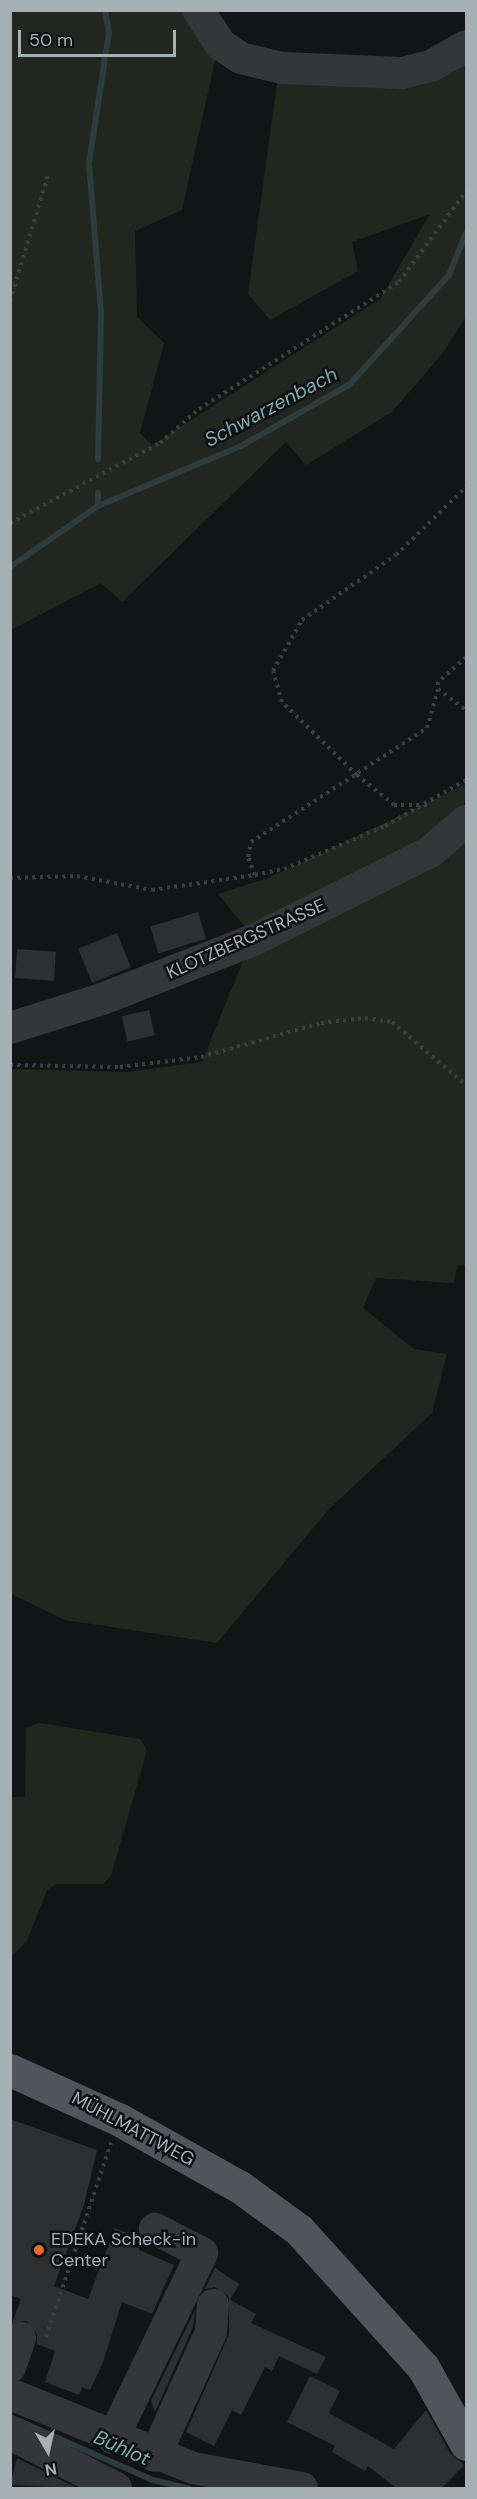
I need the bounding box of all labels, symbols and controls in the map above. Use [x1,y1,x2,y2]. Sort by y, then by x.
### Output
scale bar [21,18,178,56]
text: 50 m [29,28,73,52]
water label: Schwarzenbach [201,362,341,452]
street label: KLOTZBERGSTRASSE [163,894,329,984]
street label: MÜHLMATTWEG [68,2088,198,2170]
place label: EDEKA Scheck-in Center [51,2229,196,2272]
marker: EDEKA Scheck-in Center [32,2243,46,2257]
north arrow [18,2421,78,2481]
water label: Bühlot [90,2425,154,2471]
text: N [43,2458,58,2481]

